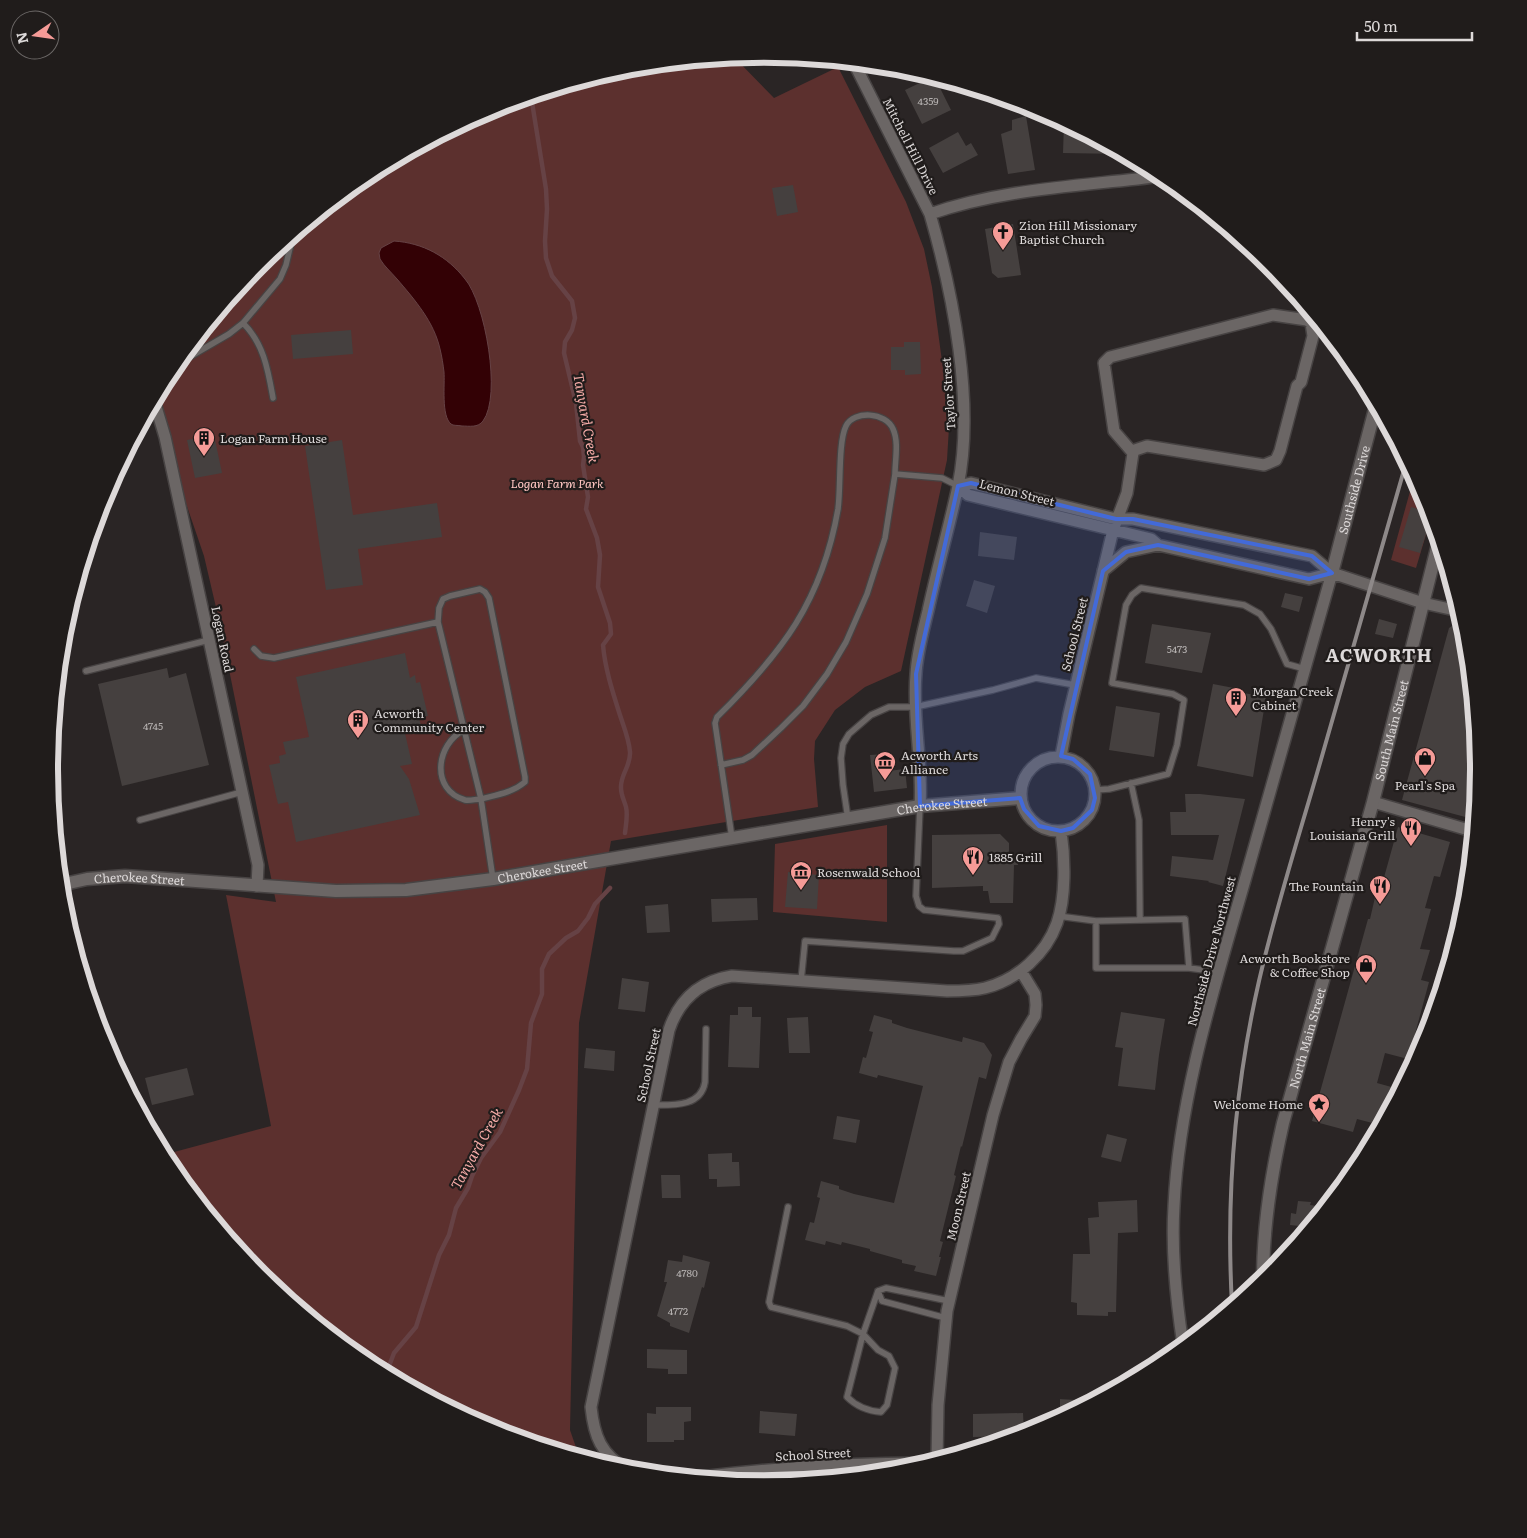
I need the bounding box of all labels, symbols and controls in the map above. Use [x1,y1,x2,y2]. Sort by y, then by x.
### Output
north arrow [10,10,60,60]
scale bar [1357,10,1472,42]
text: 50 m [1364,14,1398,37]
text: N [10,30,32,46]
house number: 4359 [917,93,939,108]
street label: Mitchell Hill Drive [879,94,943,198]
place label: Zion Hill Missionary Baptist Church [1019,216,1137,248]
church icon: Zion Hill Missionary Baptist Church [991,220,1015,251]
street label: Taylor Street [936,357,960,431]
water label: Tanyard Creek [569,372,605,465]
building icon: Logan Farm House [192,426,216,457]
place label: Logan Farm House [220,429,327,447]
street label: Southside Drive [1334,444,1374,536]
park label: Logan Farm Park [510,474,604,492]
street label: Lemon Street [978,474,1057,510]
street label: School Street [1056,595,1092,673]
street label: Logan Road [207,604,239,674]
house number: 5473 [1167,641,1187,656]
district label: ACWORTH [1325,641,1433,668]
street label: South Main Street [1370,678,1413,783]
place label: Morgan Creek Cabinet [1252,682,1334,714]
building icon: Morgan Creek Cabinet [1224,686,1248,717]
place label: Acworth Community Center [374,704,484,736]
building icon: Acworth Community Center [346,708,370,739]
house number: 4745 [143,718,163,733]
place label: Acworth Arts Alliance [901,746,979,778]
shop icon: Pearl's Spa [1413,746,1437,777]
museum icon: Acworth Arts Alliance [873,750,897,781]
place label: Pearl's Spa [1395,776,1456,794]
street label: Cherokee Street [895,792,988,819]
place label: Henry's Louisiana Grill [1309,812,1396,844]
restaurant icon: Henry's Louisiana Grill [1399,816,1423,847]
restaurant icon: 1885 Grill [961,845,985,876]
place label: 1885 Grill [989,848,1042,866]
street label: Cherokee Street [496,854,589,887]
museum icon: Rosenwald School [789,860,813,891]
place label: Rosenwald School [817,863,920,881]
street label: Cherokee Street [93,867,185,889]
street label: Northside Drive Northwest [1182,874,1240,1028]
restaurant icon: The Fountain [1368,874,1392,905]
place label: The Fountain [1288,877,1364,895]
place label: Acworth Bookstore & Coffee Shop [1239,949,1350,981]
shop icon: Acworth Bookstore & Coffee Shop [1354,953,1378,984]
street label: North Main Street [1284,985,1330,1091]
street label: School Street [631,1026,665,1104]
place icon: Welcome Home [1307,1092,1331,1123]
place label: Welcome Home [1213,1095,1303,1113]
water label: Tanyard Creek [445,1103,507,1193]
street label: Moon Street [941,1170,975,1242]
house number: 4780 [676,1265,698,1280]
house number: 4772 [668,1303,688,1318]
street label: School Street [775,1443,851,1465]

